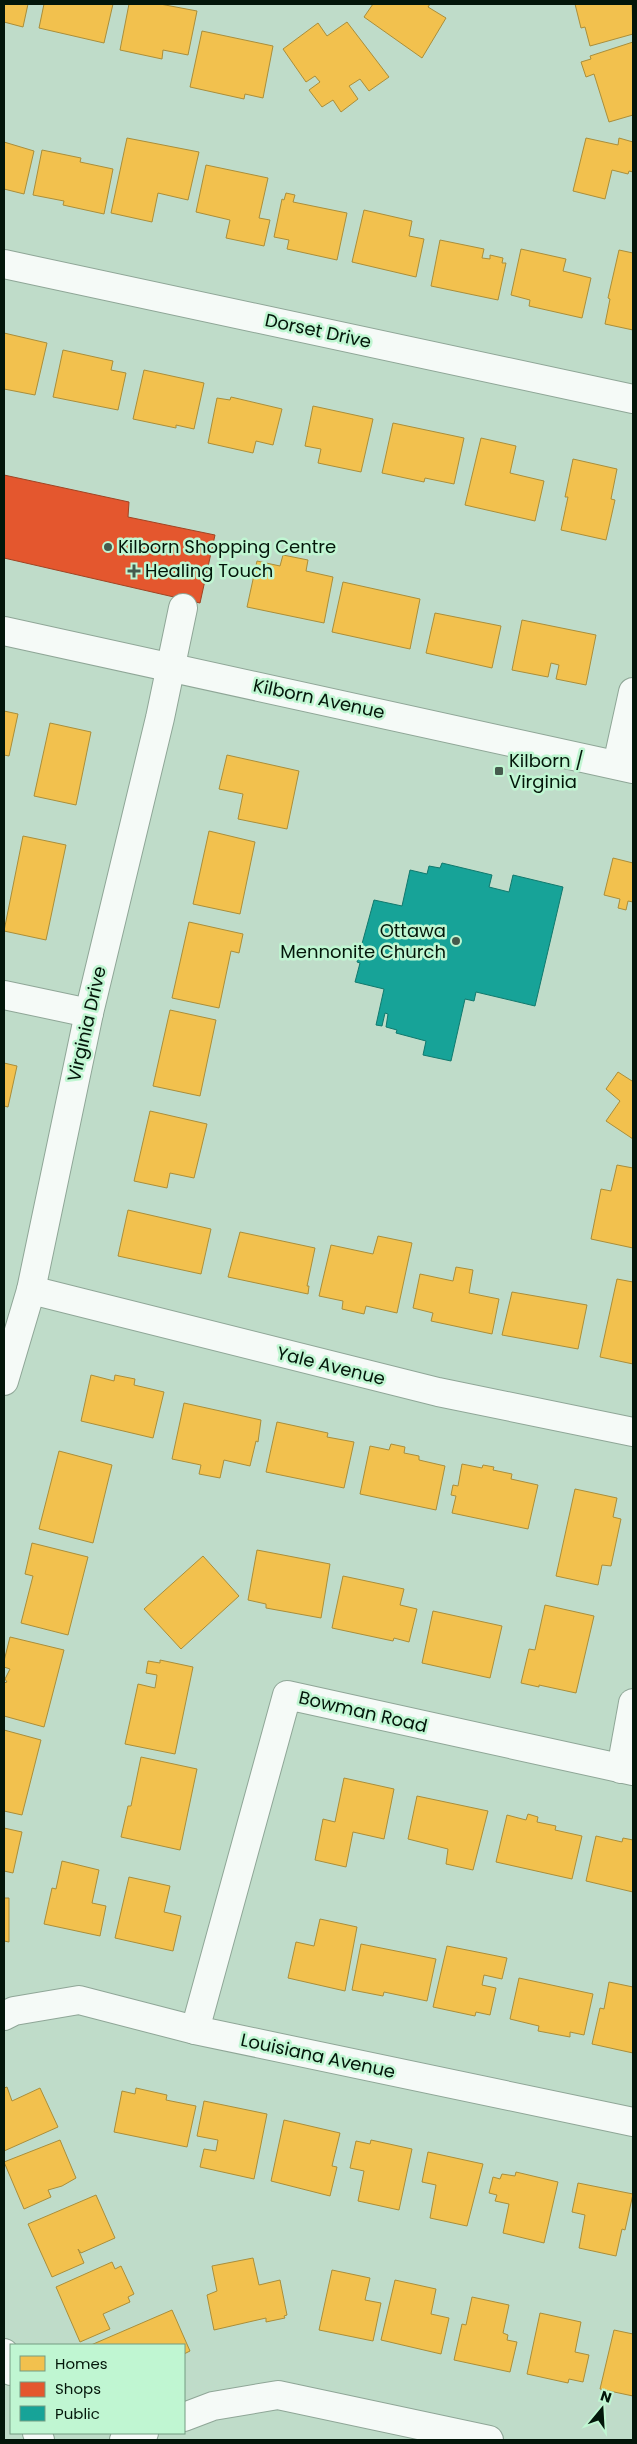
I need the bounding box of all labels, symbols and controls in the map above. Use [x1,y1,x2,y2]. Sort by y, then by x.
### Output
street label: Dorset Drive [263,307,374,354]
place label: Kilborn Shopping Centre [118,534,336,559]
marker: Kilborn Shopping Centre [102,541,114,553]
place label: Healing Touch [145,558,273,583]
marker: Healing Touch [127,564,141,578]
street label: Kilborn Avenue [251,672,387,725]
place label: Kilborn / Virginia [509,748,584,794]
marker: Kilborn / Virginia [493,765,505,777]
place label: Ottawa Mennonite Church [280,918,446,964]
marker: Ottawa Mennonite Church [450,935,462,947]
street label: Virginia Drive [61,964,112,1084]
street label: Yale Avenue [274,1340,388,1391]
street label: Bowman Road [296,1685,430,1738]
street label: Louisiana Avenue [239,2027,398,2084]
legend [10,2344,185,2434]
text: Homes [55,2353,108,2374]
text: Shops [55,2378,101,2399]
north arrow [577,2384,627,2434]
text: N [598,2385,614,2408]
text: Public [55,2403,100,2424]

